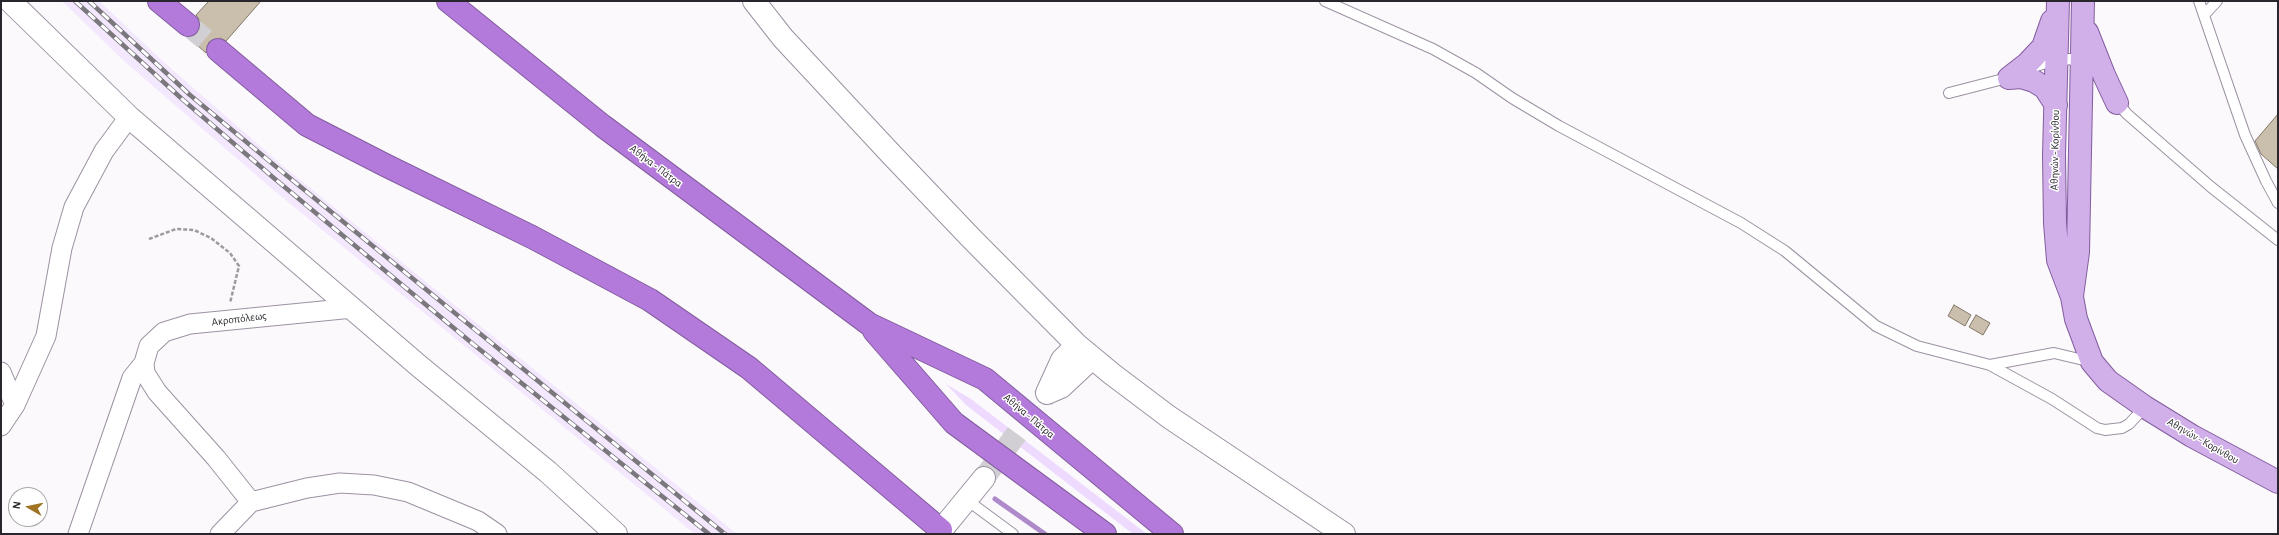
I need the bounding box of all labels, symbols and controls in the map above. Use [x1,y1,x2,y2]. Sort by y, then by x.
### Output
street label: Αθηνών - Κορίνθου [2048,110,2062,190]
street label: Αθήνα - Πάτρα [627,142,685,190]
street label: Ακροπόλεως [211,309,267,329]
street label: Αθήνα - Πάτρα [1001,391,1057,441]
street label: Αθηνών - Κορίνθου [2165,415,2241,467]
north arrow [8,487,48,527]
text: N [11,501,23,510]

